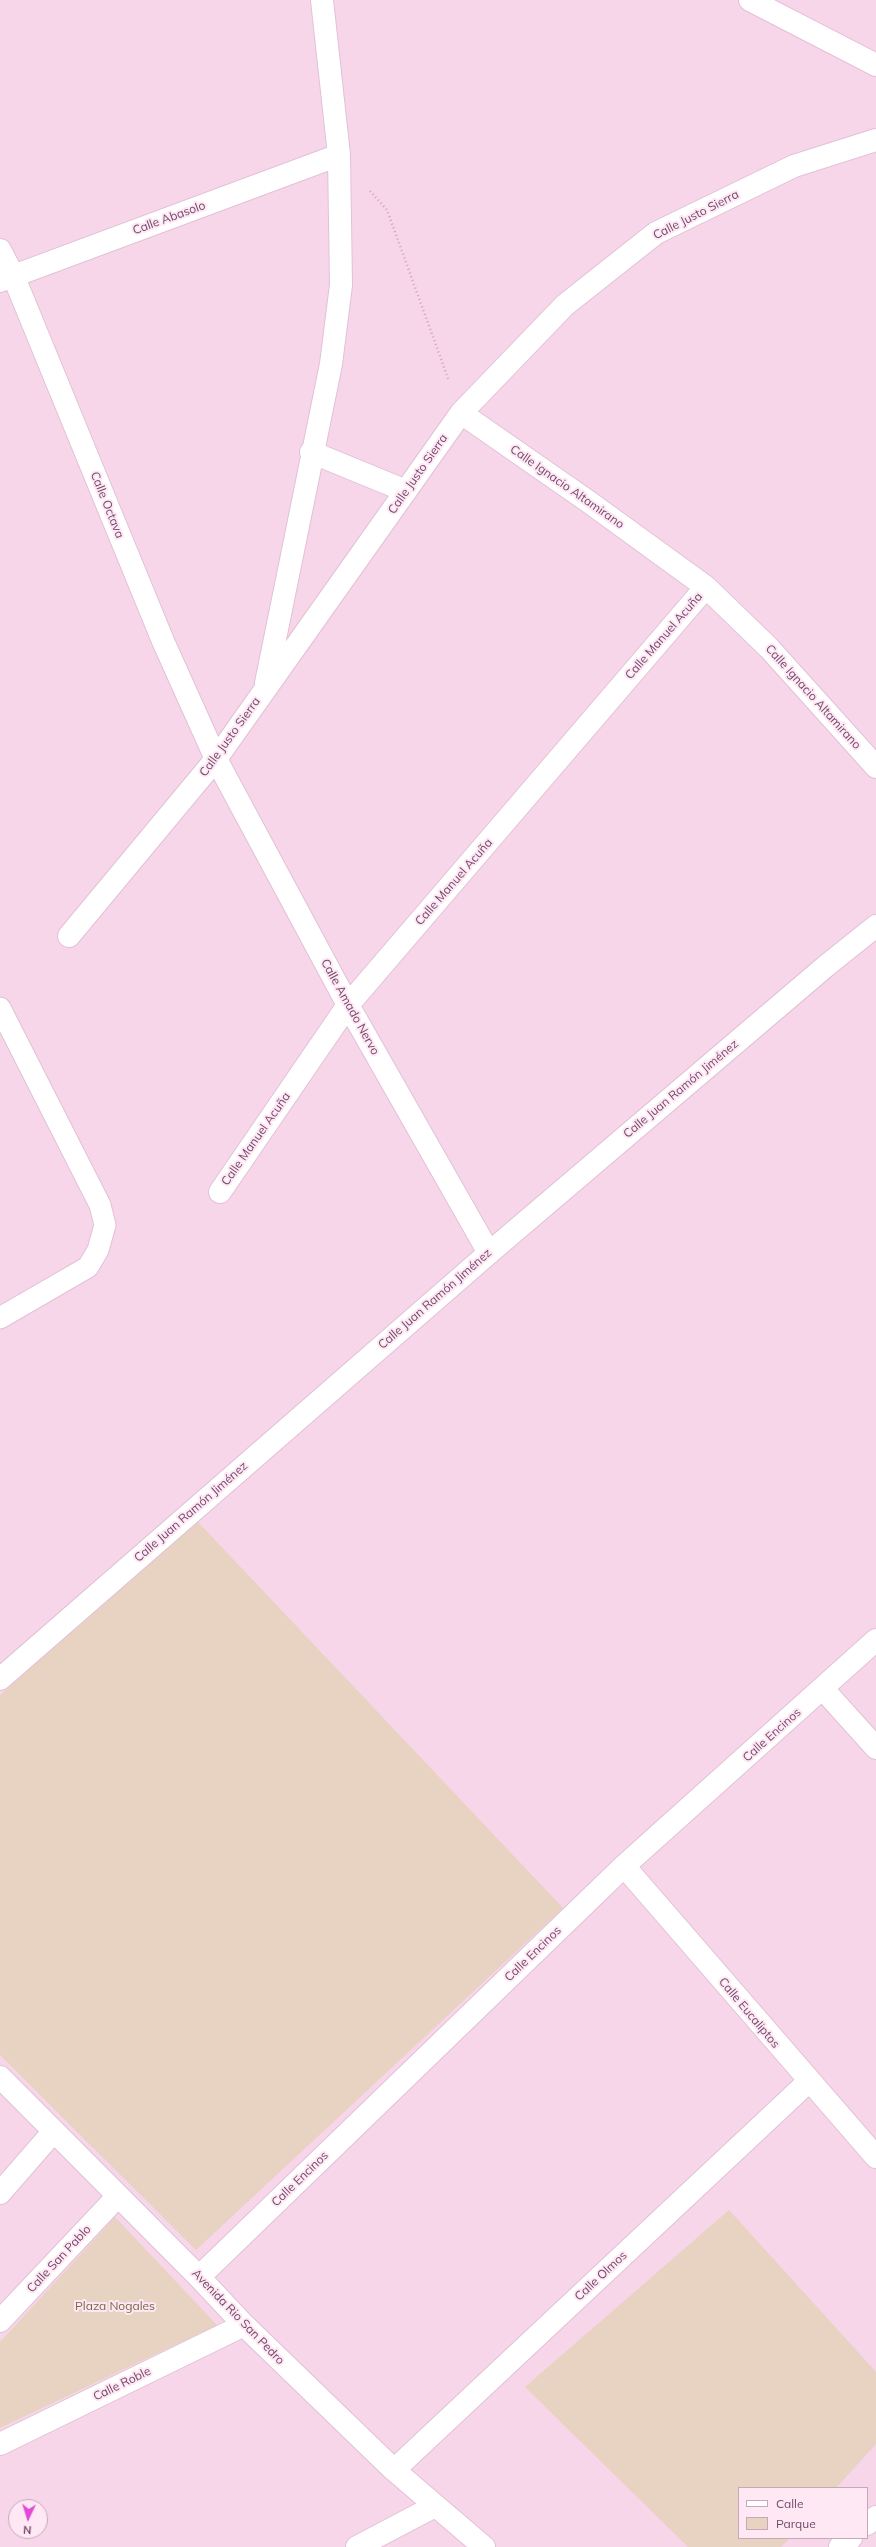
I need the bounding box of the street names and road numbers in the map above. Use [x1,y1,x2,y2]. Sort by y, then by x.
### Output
street label: Calle Justo Sierra [651,187,741,243]
street label: Calle Abasolo [131,198,207,238]
street label: Calle Justo Sierra [385,431,451,517]
street label: Calle Ignacio Altamirano [507,442,627,532]
street label: Calle Octava [87,470,127,540]
street label: Calle Manuel Acuña [622,590,706,682]
street label: Calle Ignacio Altamirano [762,642,864,752]
street label: Calle Justo Sierra [196,695,264,779]
street label: Calle Manuel Acuña [412,836,496,928]
street label: Calle Amado Nervo [318,956,382,1058]
street label: Calle Juan Ramón Jiménez [621,1037,741,1141]
street label: Calle Manuel Acuña [218,1090,294,1188]
street label: Calle Juan Ramón Jiménez [375,1246,495,1352]
street label: Calle Juan Ramón Jiménez [131,1459,251,1565]
street label: Calle Encinos [740,1705,804,1765]
street label: Calle Encinos [502,1923,564,1985]
street label: Calle Eucaliptos [715,1975,783,2051]
street label: Calle Encinos [269,2148,331,2210]
street label: Calle San Pablo [24,2222,94,2296]
street label: Calle Olmos [572,2248,630,2304]
street label: Avenida Rio San Pedro [189,2266,287,2368]
street label: Calle Roble [91,2364,153,2404]

